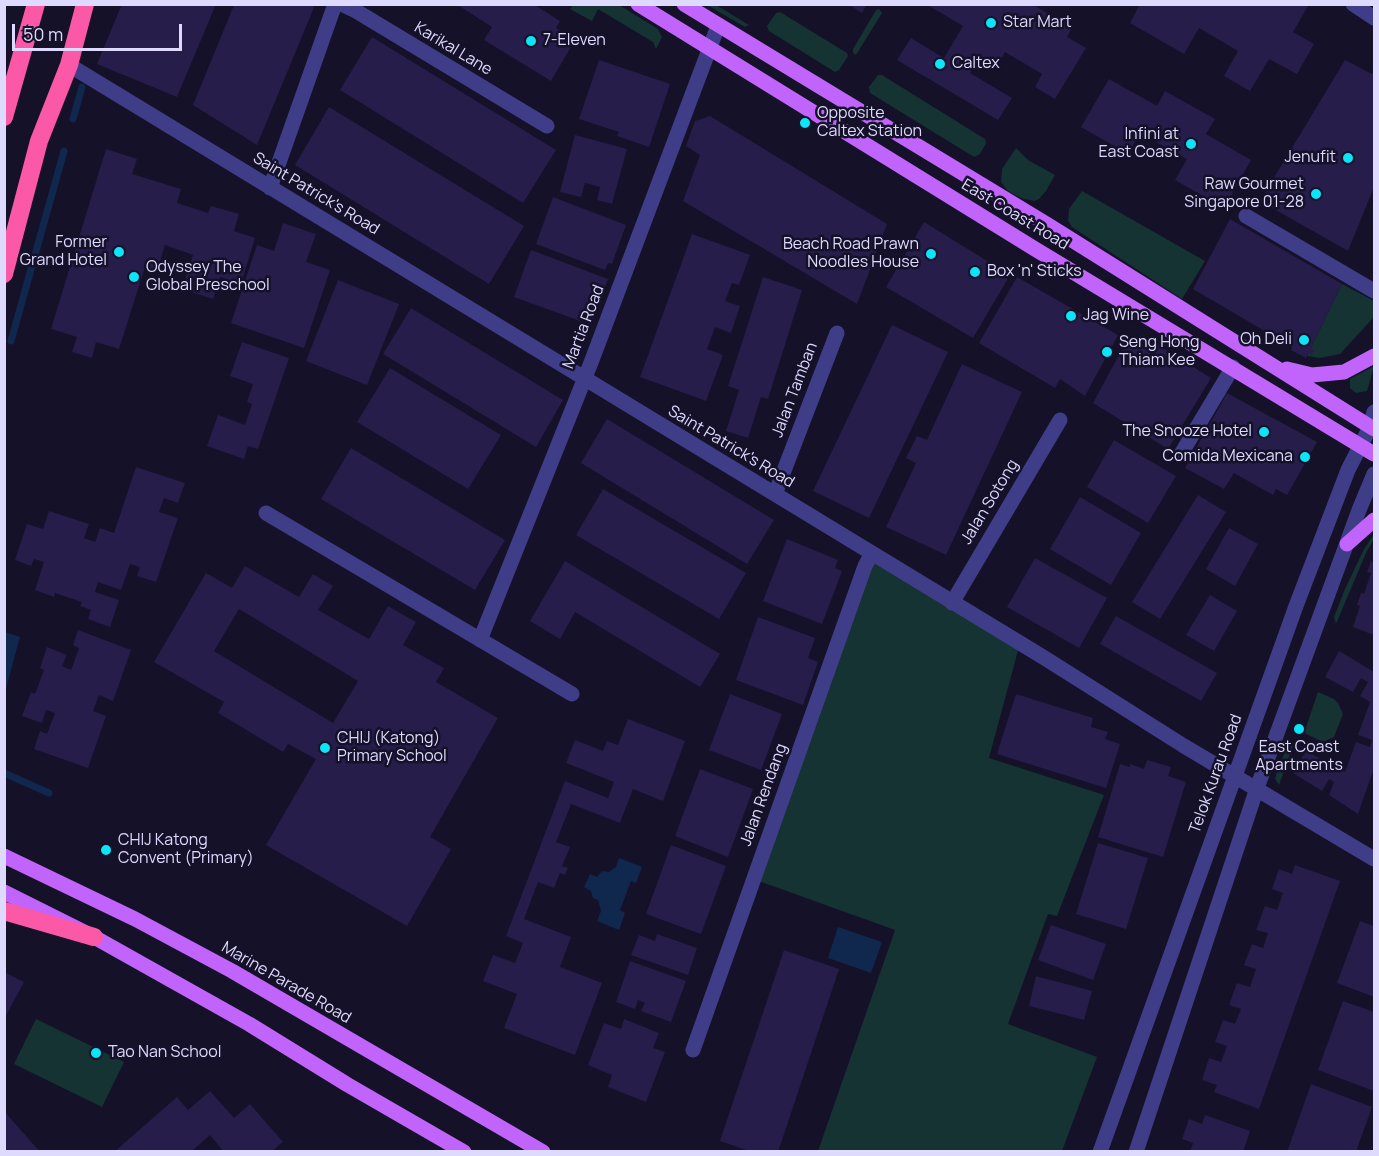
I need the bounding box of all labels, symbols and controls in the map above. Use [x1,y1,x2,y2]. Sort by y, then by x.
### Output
scale bar [15,12,184,50]
place label: Star Mart [1003,13,1072,33]
marker: Star Mart [984,16,998,30]
street label: Karikal Lane [411,18,495,80]
text: 50 m [23,22,63,46]
place label: 7-Eleven [543,31,606,51]
marker: 7-Eleven [524,34,538,48]
place label: Caltex [952,54,1000,74]
marker: Caltex [933,57,947,71]
place label: Opposite Caltex Station [817,104,922,142]
marker: Opposite Caltex Station [798,116,812,130]
place label: Infini at East Coast [1098,125,1179,163]
marker: Infini at East Coast [1184,137,1198,151]
place label: Jenufit [1284,148,1336,168]
street label: Saint Patrick's Road [249,149,383,239]
marker: Jenufit [1341,151,1355,165]
street label: East Coast Road [958,175,1072,255]
place label: Raw Gourmet Singapore 01-28 [1184,175,1304,213]
marker: Raw Gourmet Singapore 01-28 [1309,187,1323,201]
place label: Former Grand Hotel [20,233,107,271]
place label: Beach Road Prawn Noodles House [783,235,919,273]
marker: Former Grand Hotel [112,245,126,259]
marker: Beach Road Prawn Noodles House [924,247,938,261]
place label: Odyssey The Global Preschool [146,258,270,296]
place label: Box 'n' Sticks [987,262,1082,282]
marker: Box 'n' Sticks [968,265,982,279]
marker: Odyssey The Global Preschool [127,270,141,284]
street label: Martia Road [559,282,609,372]
place label: Jag Wine [1083,306,1149,326]
marker: Jag Wine [1064,309,1078,323]
place label: Oh Deli [1240,330,1292,350]
place label: Seng Hong Thiam Kee [1119,333,1200,371]
marker: Oh Deli [1297,333,1311,347]
street label: Jalan Tamban [768,340,822,440]
marker: Seng Hong Thiam Kee [1100,345,1114,359]
street label: Saint Patrick's Road [664,402,798,492]
place label: The Snooze Hotel [1123,422,1252,442]
marker: The Snooze Hotel [1257,425,1271,439]
place label: Comida Mexicana [1162,447,1293,467]
marker: Comida Mexicana [1298,450,1312,464]
street label: Jalan Sotong [957,456,1023,548]
street label: Telok Kurau Road [1186,712,1246,836]
marker: East Coast Apartments [1292,722,1306,736]
place label: CHIJ (Katong) Primary School [337,729,447,767]
place label: East Coast Apartments [1255,738,1343,776]
marker: CHIJ (Katong) Primary School [318,741,332,755]
street label: Jalan Rendang [737,741,791,849]
place label: CHIJ Katong Convent (Primary) [118,831,254,869]
marker: CHIJ Katong Convent (Primary) [99,843,113,857]
street label: Marine Parade Road [218,938,354,1028]
place label: Tao Nan School [108,1043,221,1063]
marker: Tao Nan School [89,1046,103,1060]

